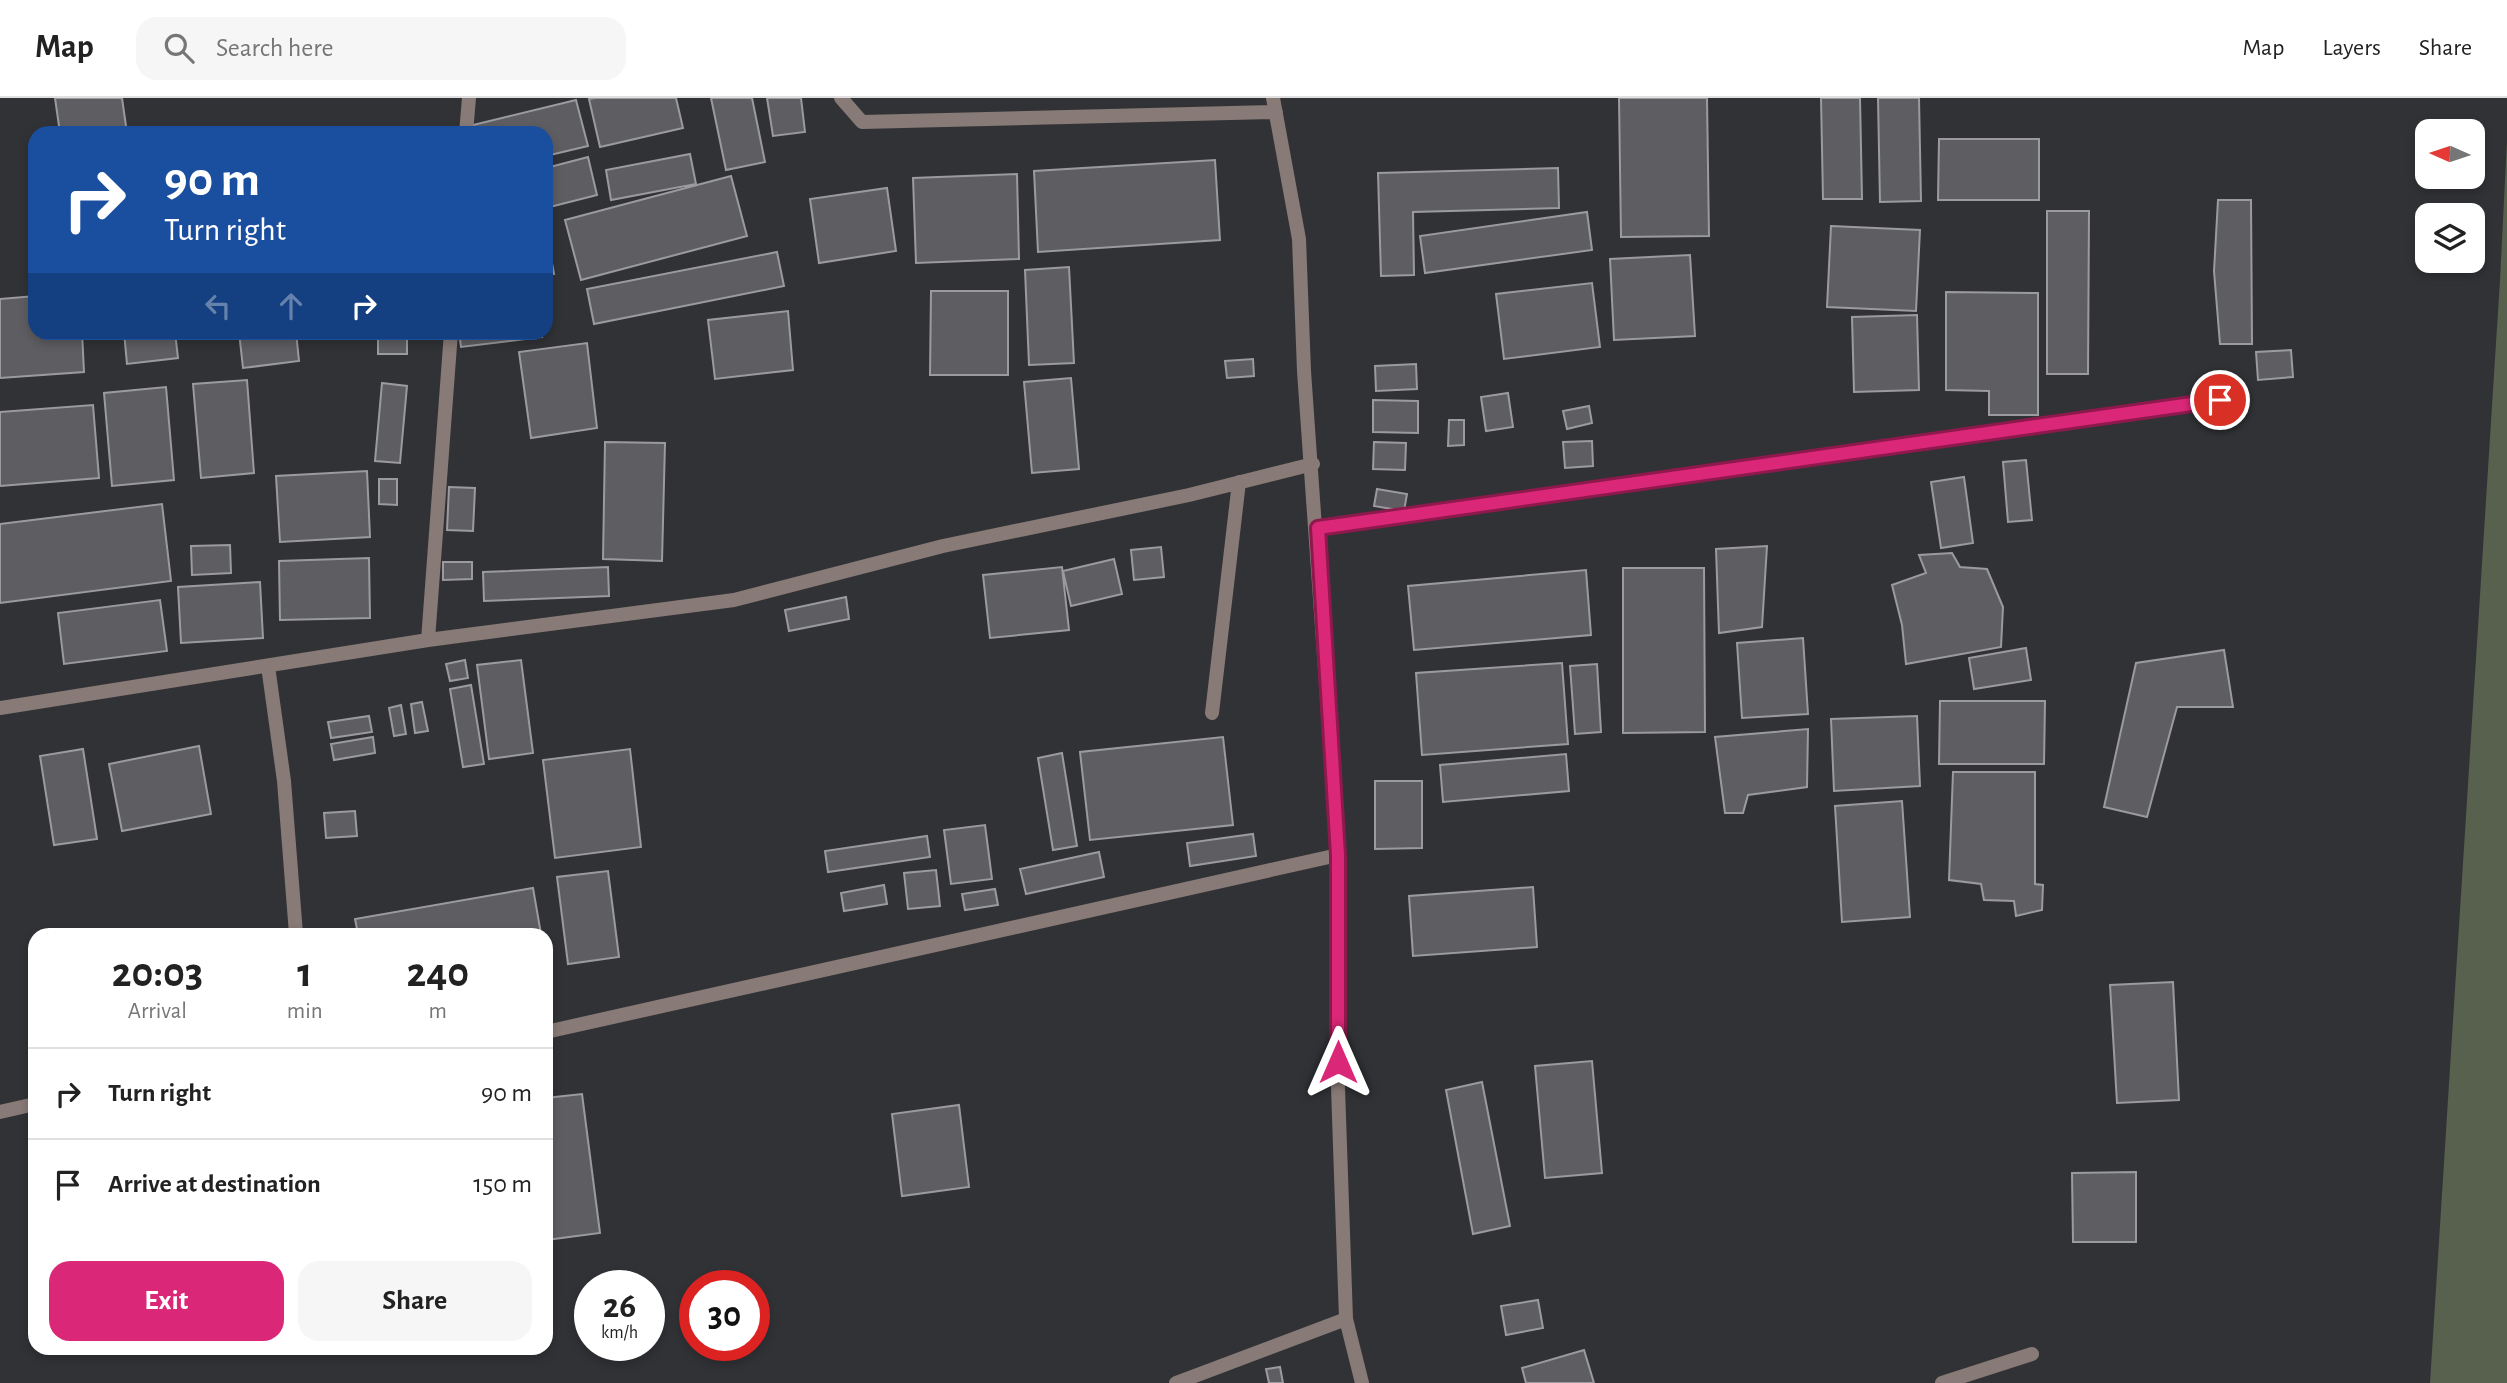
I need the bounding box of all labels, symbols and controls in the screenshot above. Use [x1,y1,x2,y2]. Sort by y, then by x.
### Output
search box [136,17,626,80]
icon: search [160,29,198,67]
text: Map [35,31,94,64]
text: Search here [216,35,334,61]
text: Map [2242,36,2284,60]
text: Layers [2322,36,2381,60]
text: Share [2419,36,2472,60]
north arrow [2415,119,2485,189]
map controls [2415,119,2485,273]
icon: right [49,154,140,245]
text: 90 m [164,156,260,205]
button: layers [2415,203,2485,273]
text: Turn right [164,214,286,246]
icon: left [199,287,237,325]
icon: ahead [272,287,310,325]
icon: right [345,287,383,325]
pin [2190,370,2250,430]
icon: arrive [2201,381,2239,419]
text: 20:03 [112,952,203,994]
text: 1 [297,952,312,994]
text: 240 [406,952,469,994]
text: Arrival [128,1000,187,1023]
text: min [287,1000,323,1023]
text: m [429,1000,447,1023]
position arrow [1301,1025,1375,1099]
icon: right [49,1075,87,1113]
text: Turn right [108,1080,211,1106]
text: 90 m [481,1080,532,1106]
icon: arrive [49,1166,87,1204]
text: Arrive at destination [108,1171,321,1197]
text: 150 m [473,1171,532,1197]
button: Exit [49,1261,284,1341]
button: Share [298,1261,532,1341]
speed limit sign: 30 [679,1270,770,1361]
text: 26 [603,1289,636,1324]
text: km/h [601,1324,638,1342]

